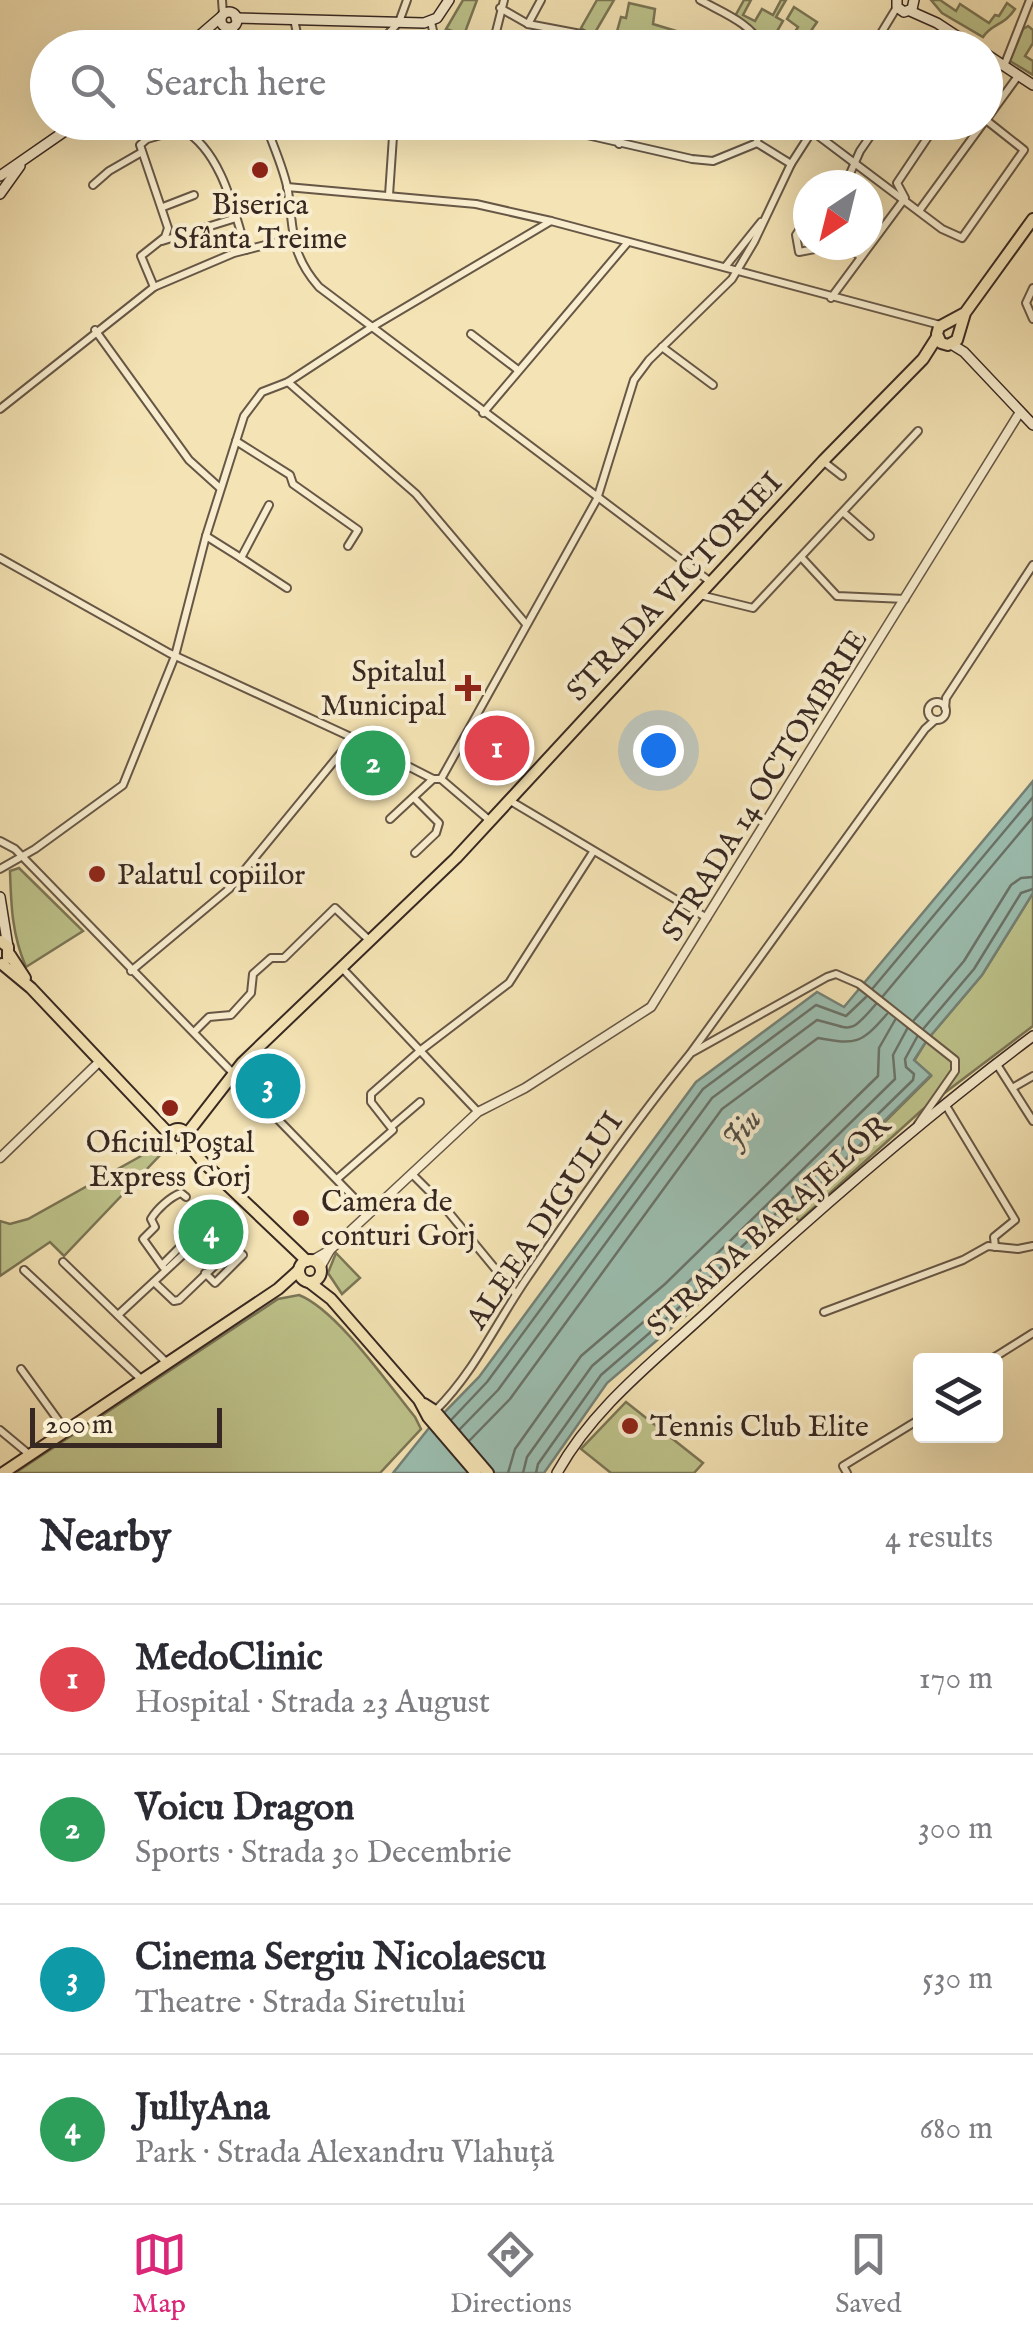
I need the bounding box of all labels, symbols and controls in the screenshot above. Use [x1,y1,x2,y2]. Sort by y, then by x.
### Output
search box [30,30,1003,140]
icon: search [65,58,120,113]
text: Search here [145,61,326,109]
marker: Biserica Sfânta Treime [249,159,271,181]
north arrow [793,170,883,260]
place label: Biserica Sfânta Treime [173,187,347,259]
street label: STRADA VICTORIEI [559,465,792,710]
street label: STRADA 14 OCTOMBRIE [654,623,877,949]
place label: Spitalul Municipal [320,654,447,726]
marker: Spitalul Municipal [455,675,481,701]
pin: 1 [464,710,530,786]
your location [633,725,684,776]
pin: 2 [340,726,406,800]
place label: Palatul copiilor [117,857,305,895]
marker: Palatul copiilor [86,863,108,885]
pin: 3 [236,1048,300,1124]
marker: Oficiul Poştal Express Gorj [159,1097,181,1119]
water label: Jiu [714,1101,772,1158]
street label: ALEEA DIGULUI [458,1105,633,1338]
street label: STRADA BARAJELOR [640,1106,900,1346]
place label: Oficiul Poştal Express Gorj [86,1125,255,1197]
place label: Camera de conturi Gorj [321,1184,475,1256]
pin: 4 [178,1194,244,1270]
marker: Camera de conturi Gorj [290,1207,312,1229]
map controls [913,1353,1003,1443]
button: layers [913,1353,1003,1443]
scale bar [30,1403,222,1448]
text: 200 m [45,1408,113,1443]
place label: Tennis Club Elite [650,1409,869,1447]
marker: Tennis Club Elite [619,1415,641,1437]
text: Nearby [40,1512,171,1565]
text: 4 results [885,1518,993,1559]
text: MedoClinic [135,1635,323,1683]
text: 1 [67,1659,78,1700]
text: 170 m [919,1659,993,1700]
text: Hospital · Strada 23 August [135,1683,490,1724]
text: Voicu Dragon [135,1785,354,1833]
text: 2 [65,1809,80,1850]
text: 300 m [918,1809,993,1850]
text: Sports · Strada 30 Decembrie [135,1833,512,1874]
text: Cinema Sergiu Nicolaescu [135,1935,546,1983]
text: 3 [67,1959,78,2000]
text: 530 m [922,1959,993,2000]
text: Theatre · Strada Siretului [135,1983,466,2024]
text: JullyAna [135,2085,270,2133]
text: 4 [65,2109,80,2150]
text: 680 m [920,2109,993,2150]
text: Park · Strada Alexandru Vlahuță [135,2133,554,2174]
tab: Map [132,2227,187,2322]
tab: Directions [450,2227,572,2322]
tab: Saved [835,2227,901,2322]

